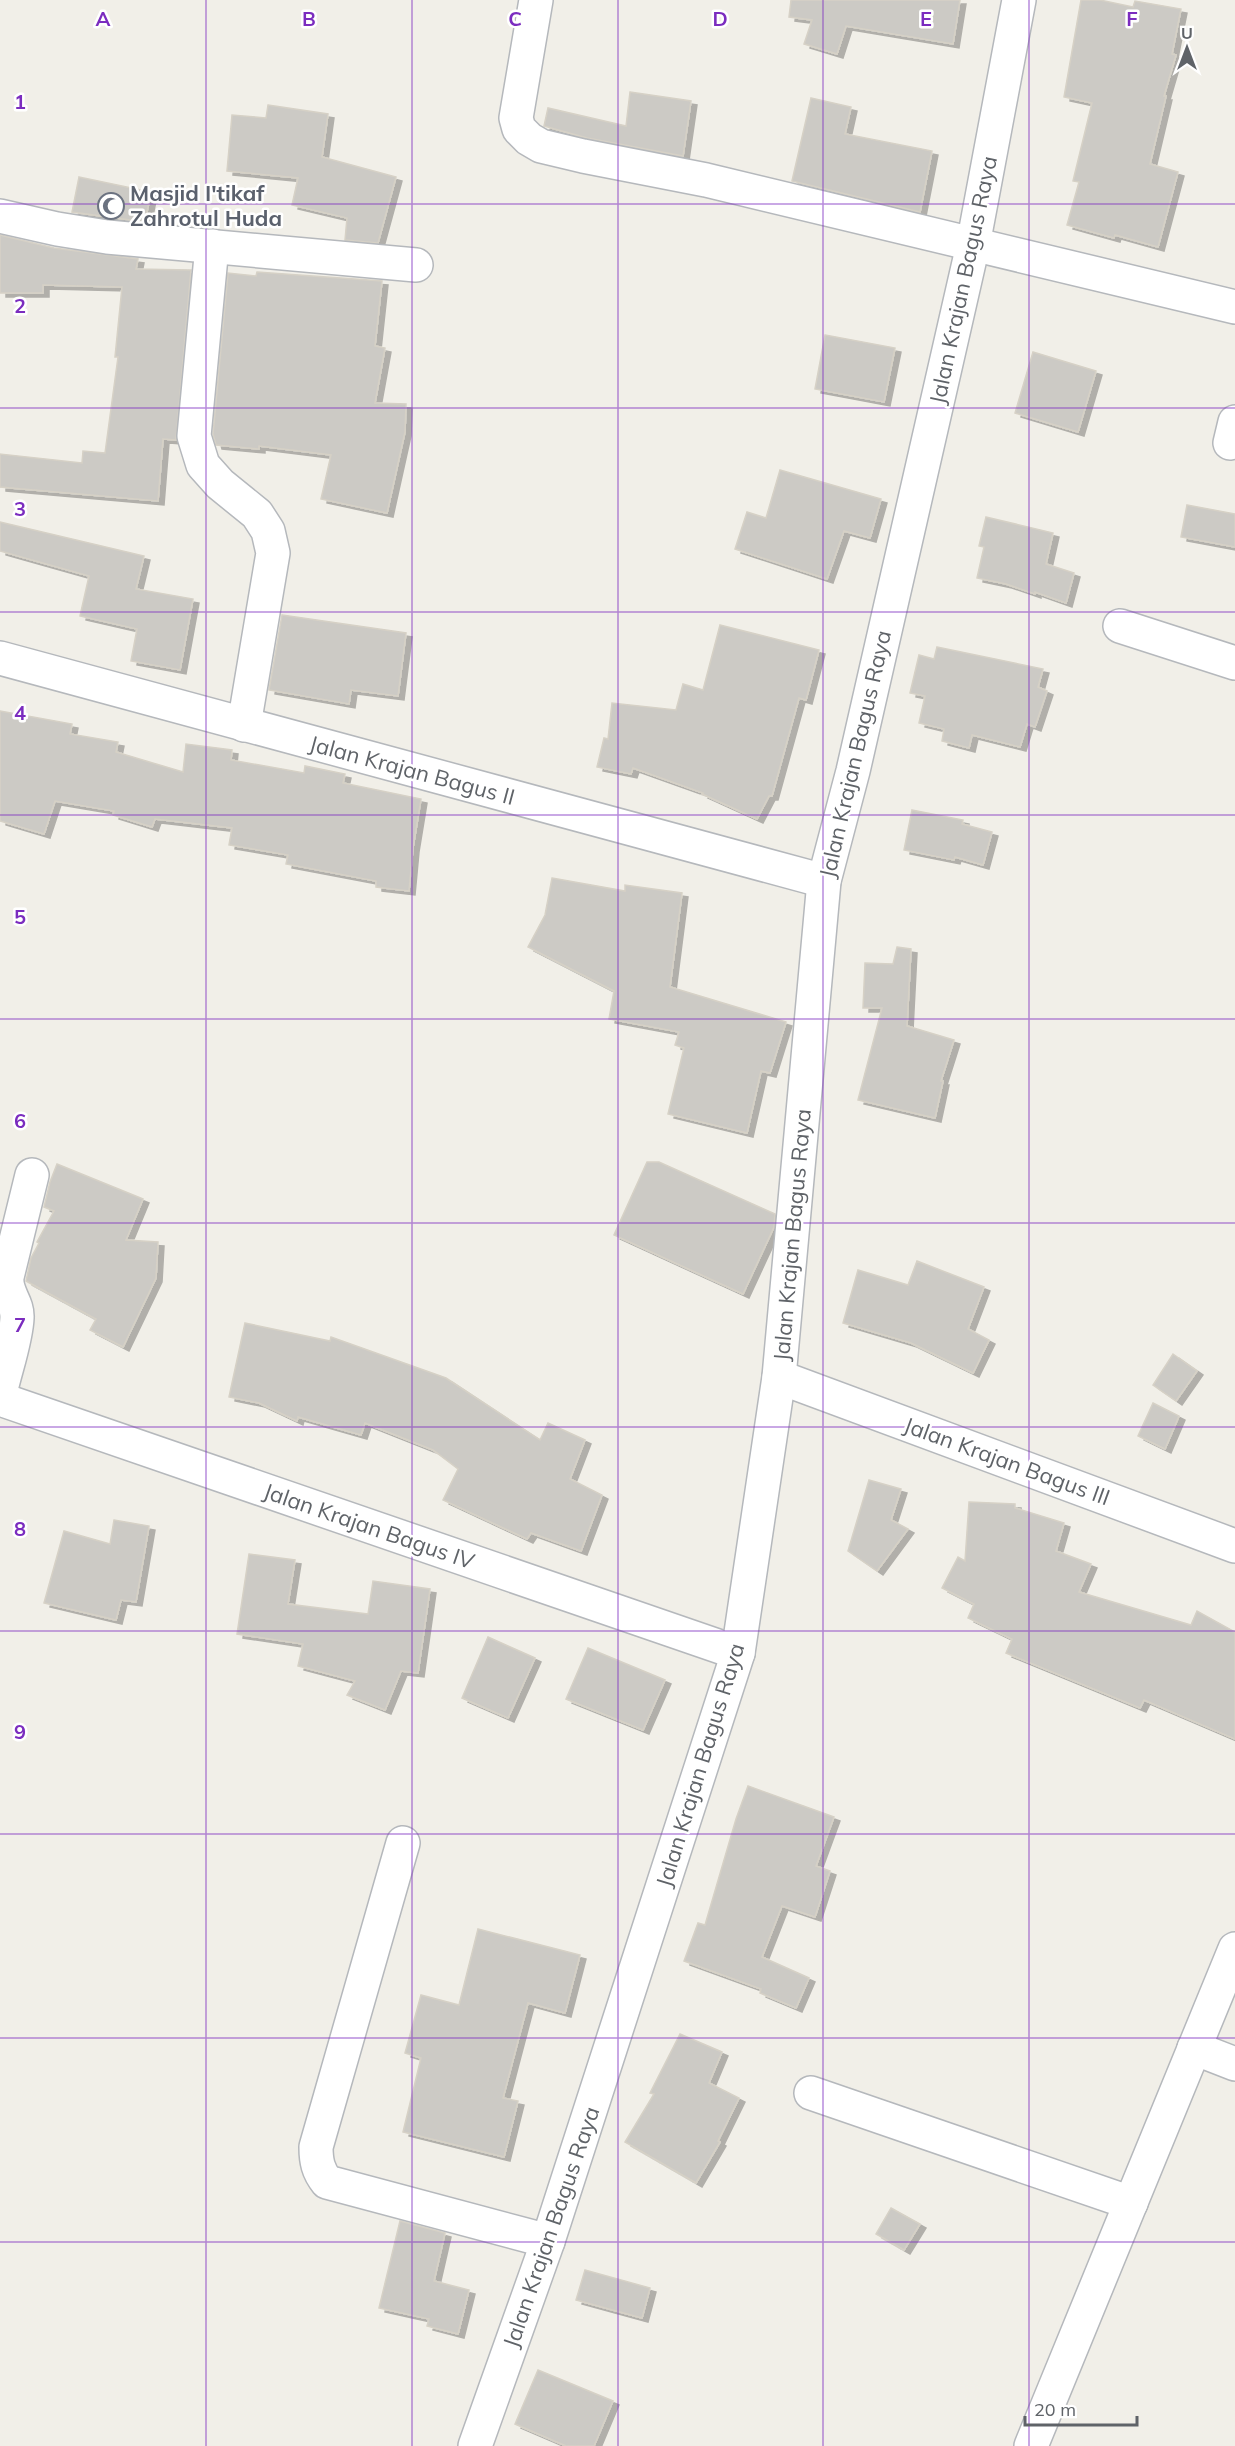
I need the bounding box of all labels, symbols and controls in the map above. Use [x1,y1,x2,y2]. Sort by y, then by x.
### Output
text: A [96,6,111,31]
text: B [302,6,316,31]
text: C [508,6,522,31]
text: D [712,6,728,31]
text: E [920,6,932,31]
text: F [1126,6,1138,31]
north arrow [1157,18,1217,78]
text: U [1181,23,1193,43]
text: 1 [14,89,26,114]
street label: Jalan Krajan Bagus Raya [923,153,1003,407]
place label: Masjid I'tikaf Zahrotul Huda [130,179,282,232]
mosque icon: Masjid I'tikaf Zahrotul Huda [96,191,126,221]
text: 2 [14,293,26,318]
text: 3 [14,496,26,521]
street label: Jalan Krajan Bagus Raya [813,627,897,881]
text: 4 [14,700,26,725]
street label: Jalan Krajan Bagus II [306,729,518,811]
text: 5 [14,904,26,929]
text: 6 [14,1108,26,1133]
street label: Jalan Krajan Bagus Raya [767,1108,817,1362]
text: 7 [14,1312,26,1337]
street label: Jalan Krajan Bagus III [900,1411,1114,1511]
street label: Jalan Krajan Bagus IV [260,1477,479,1575]
text: 8 [14,1516,26,1541]
street label: Jalan Krajan Bagus Raya [650,1640,750,1890]
text: 9 [14,1719,26,1744]
street label: Jalan Krajan Bagus Raya [497,2103,605,2351]
scale bar [1025,2389,1138,2427]
text: 20 m [1034,2398,1076,2421]

